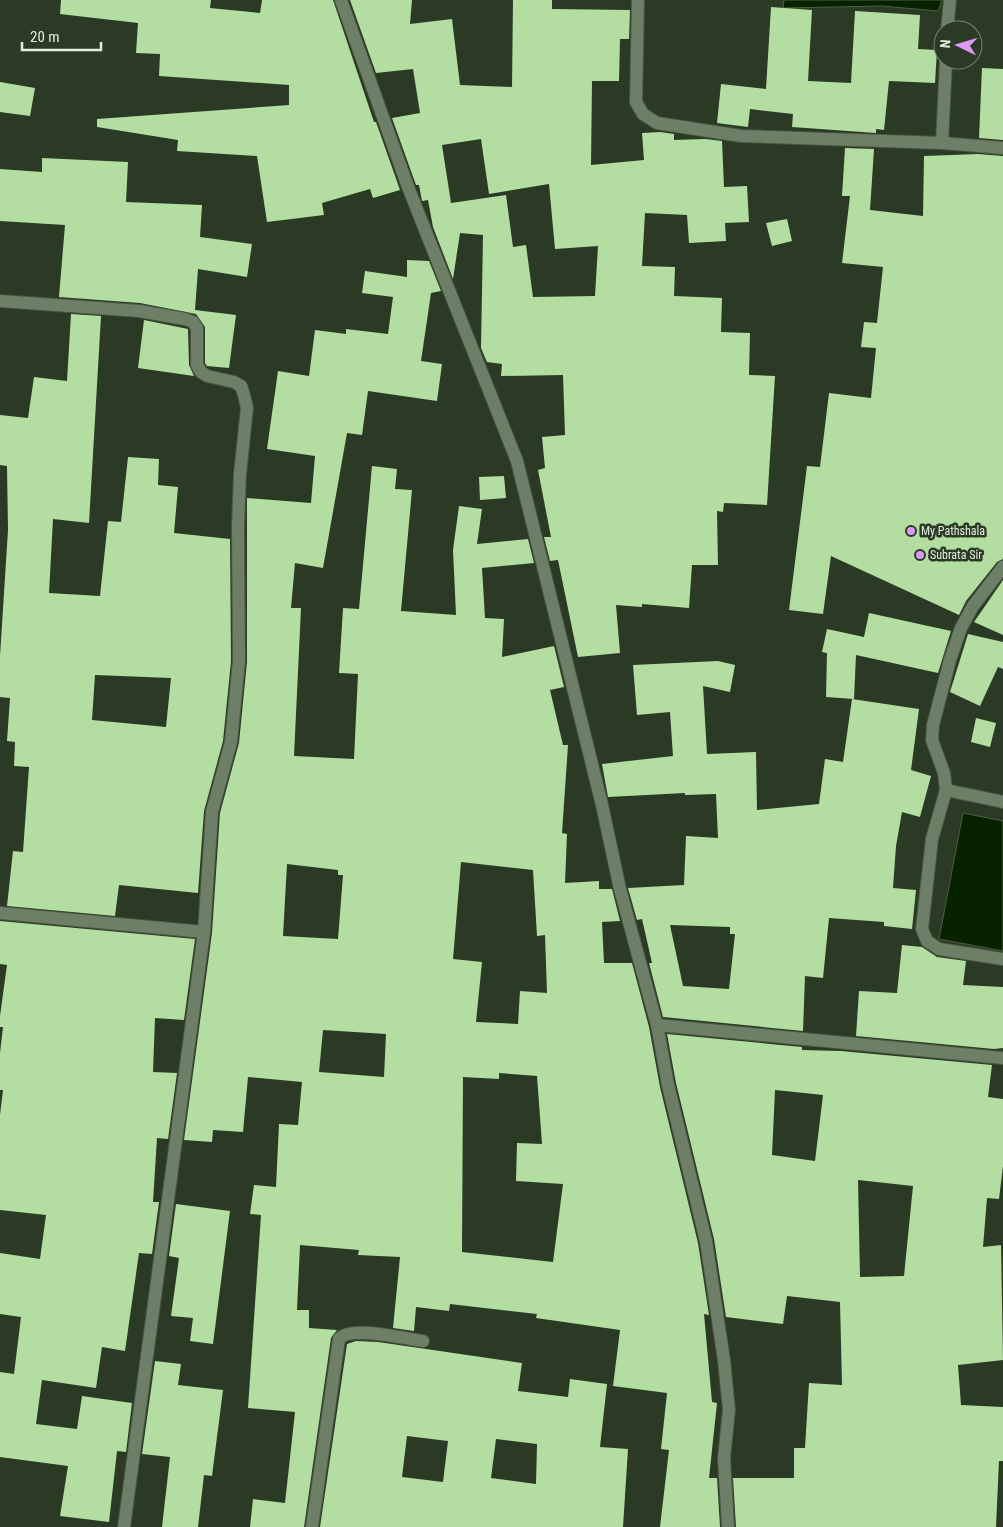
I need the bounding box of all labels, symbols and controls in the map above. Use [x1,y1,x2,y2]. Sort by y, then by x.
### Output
scale bar [22,20,101,52]
north arrow [933,20,983,70]
text: 20 m [30,28,60,46]
text: N [937,39,953,49]
place label: My Pathshala [921,524,985,538]
marker: My Pathshala [905,525,917,537]
place label: Subrata Sir [930,548,982,562]
marker: Subrata Sir [914,549,926,561]

